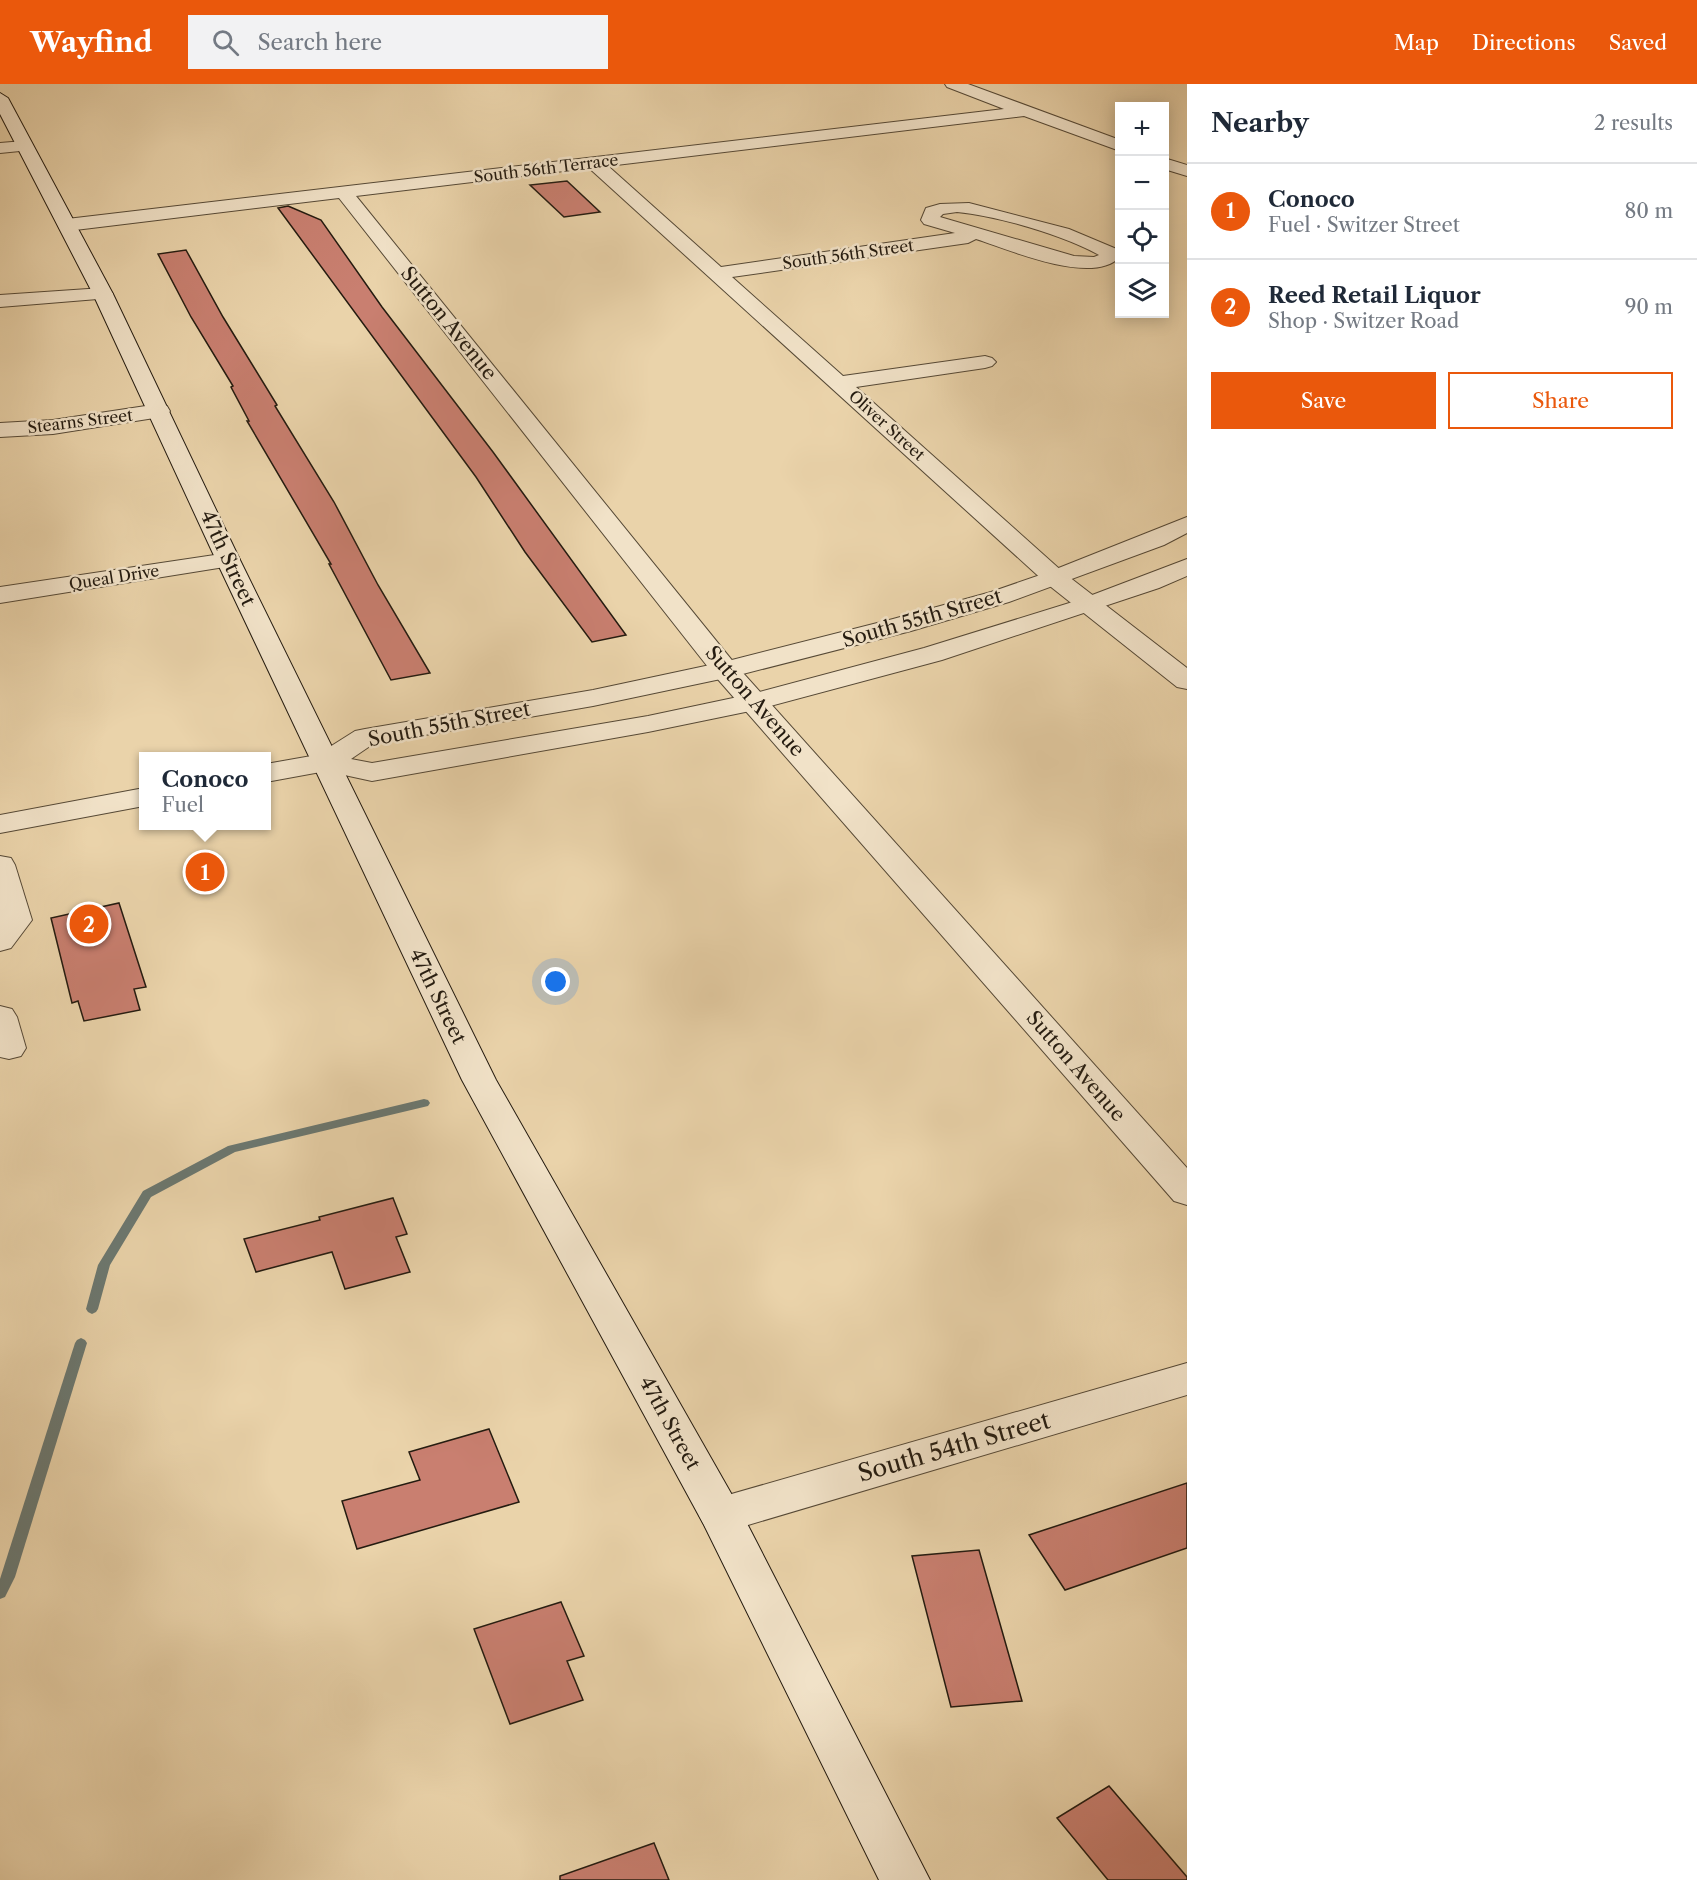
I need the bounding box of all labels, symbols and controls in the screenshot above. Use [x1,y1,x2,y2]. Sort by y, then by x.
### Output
search box [188,15,608,69]
text: Wayfind [30,25,152,59]
icon: search [209,26,242,59]
text: Search here [257,29,382,56]
text: Map [1394,30,1439,55]
text: Directions [1472,30,1576,55]
text: Saved [1609,30,1667,55]
map controls [1115,102,1169,318]
button: + [1115,102,1169,156]
text: Nearby [1211,107,1309,139]
text: 2 results [1594,111,1673,135]
street label: South 56th Terrace [473,149,619,187]
button: − [1115,156,1169,210]
text: Conoco [1268,186,1355,213]
text: 1 [1226,199,1235,223]
text: 80 m [1625,199,1673,223]
button: locate [1115,210,1169,264]
text: Fuel · Switzer Street [1268,213,1460,237]
street label: South 56th Street [781,235,915,273]
street label: Sutton Avenue [396,261,502,385]
button: layers [1115,264,1169,318]
text: Reed Retail Liquor [1268,282,1481,309]
text: 2 [1225,295,1236,319]
text: 90 m [1625,295,1673,319]
text: Shop · Switzer Road [1268,309,1459,333]
button: Save [1211,372,1436,429]
button: Share [1448,372,1673,429]
street label: Oliver Street [845,386,930,465]
street label: Stearns Street [26,405,134,437]
street label: 47th Street [195,506,261,610]
street label: Queal Drive [67,560,161,594]
street label: South 55th Street [839,584,1005,652]
street label: Sutton Avenue [700,641,810,761]
street label: South 55th Street [366,696,532,752]
popup [139,752,271,830]
text: Conoco [162,766,248,793]
text: Fuel [162,793,204,817]
pin: 1 [186,850,224,894]
pin: 2 [70,902,109,946]
street label: 47th Street [405,944,471,1048]
your location [541,967,570,996]
street label: Sutton Avenue [1021,1006,1131,1126]
street label: 47th Street [635,1372,705,1474]
street label: South 54th Street [854,1405,1054,1488]

